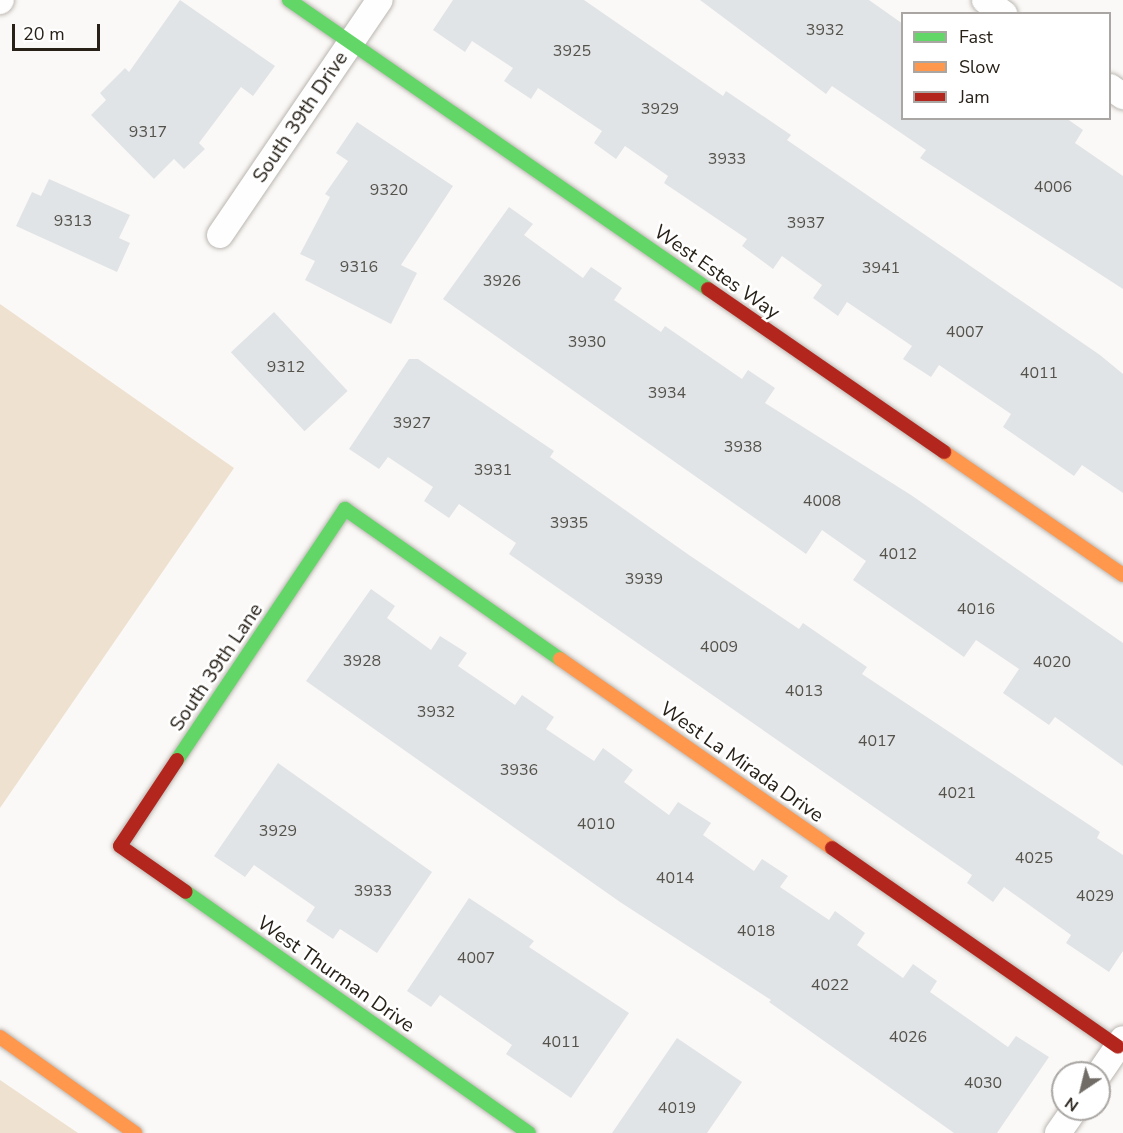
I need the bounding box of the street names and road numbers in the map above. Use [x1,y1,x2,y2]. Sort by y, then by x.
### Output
street label: South 39th Drive [247,47,353,187]
street label: West Estes Way [649,220,785,324]
street label: South 39th Lane [164,598,268,736]
street label: West La Mirada Drive [656,697,828,827]
street label: West Thurman Drive [253,911,419,1037]

